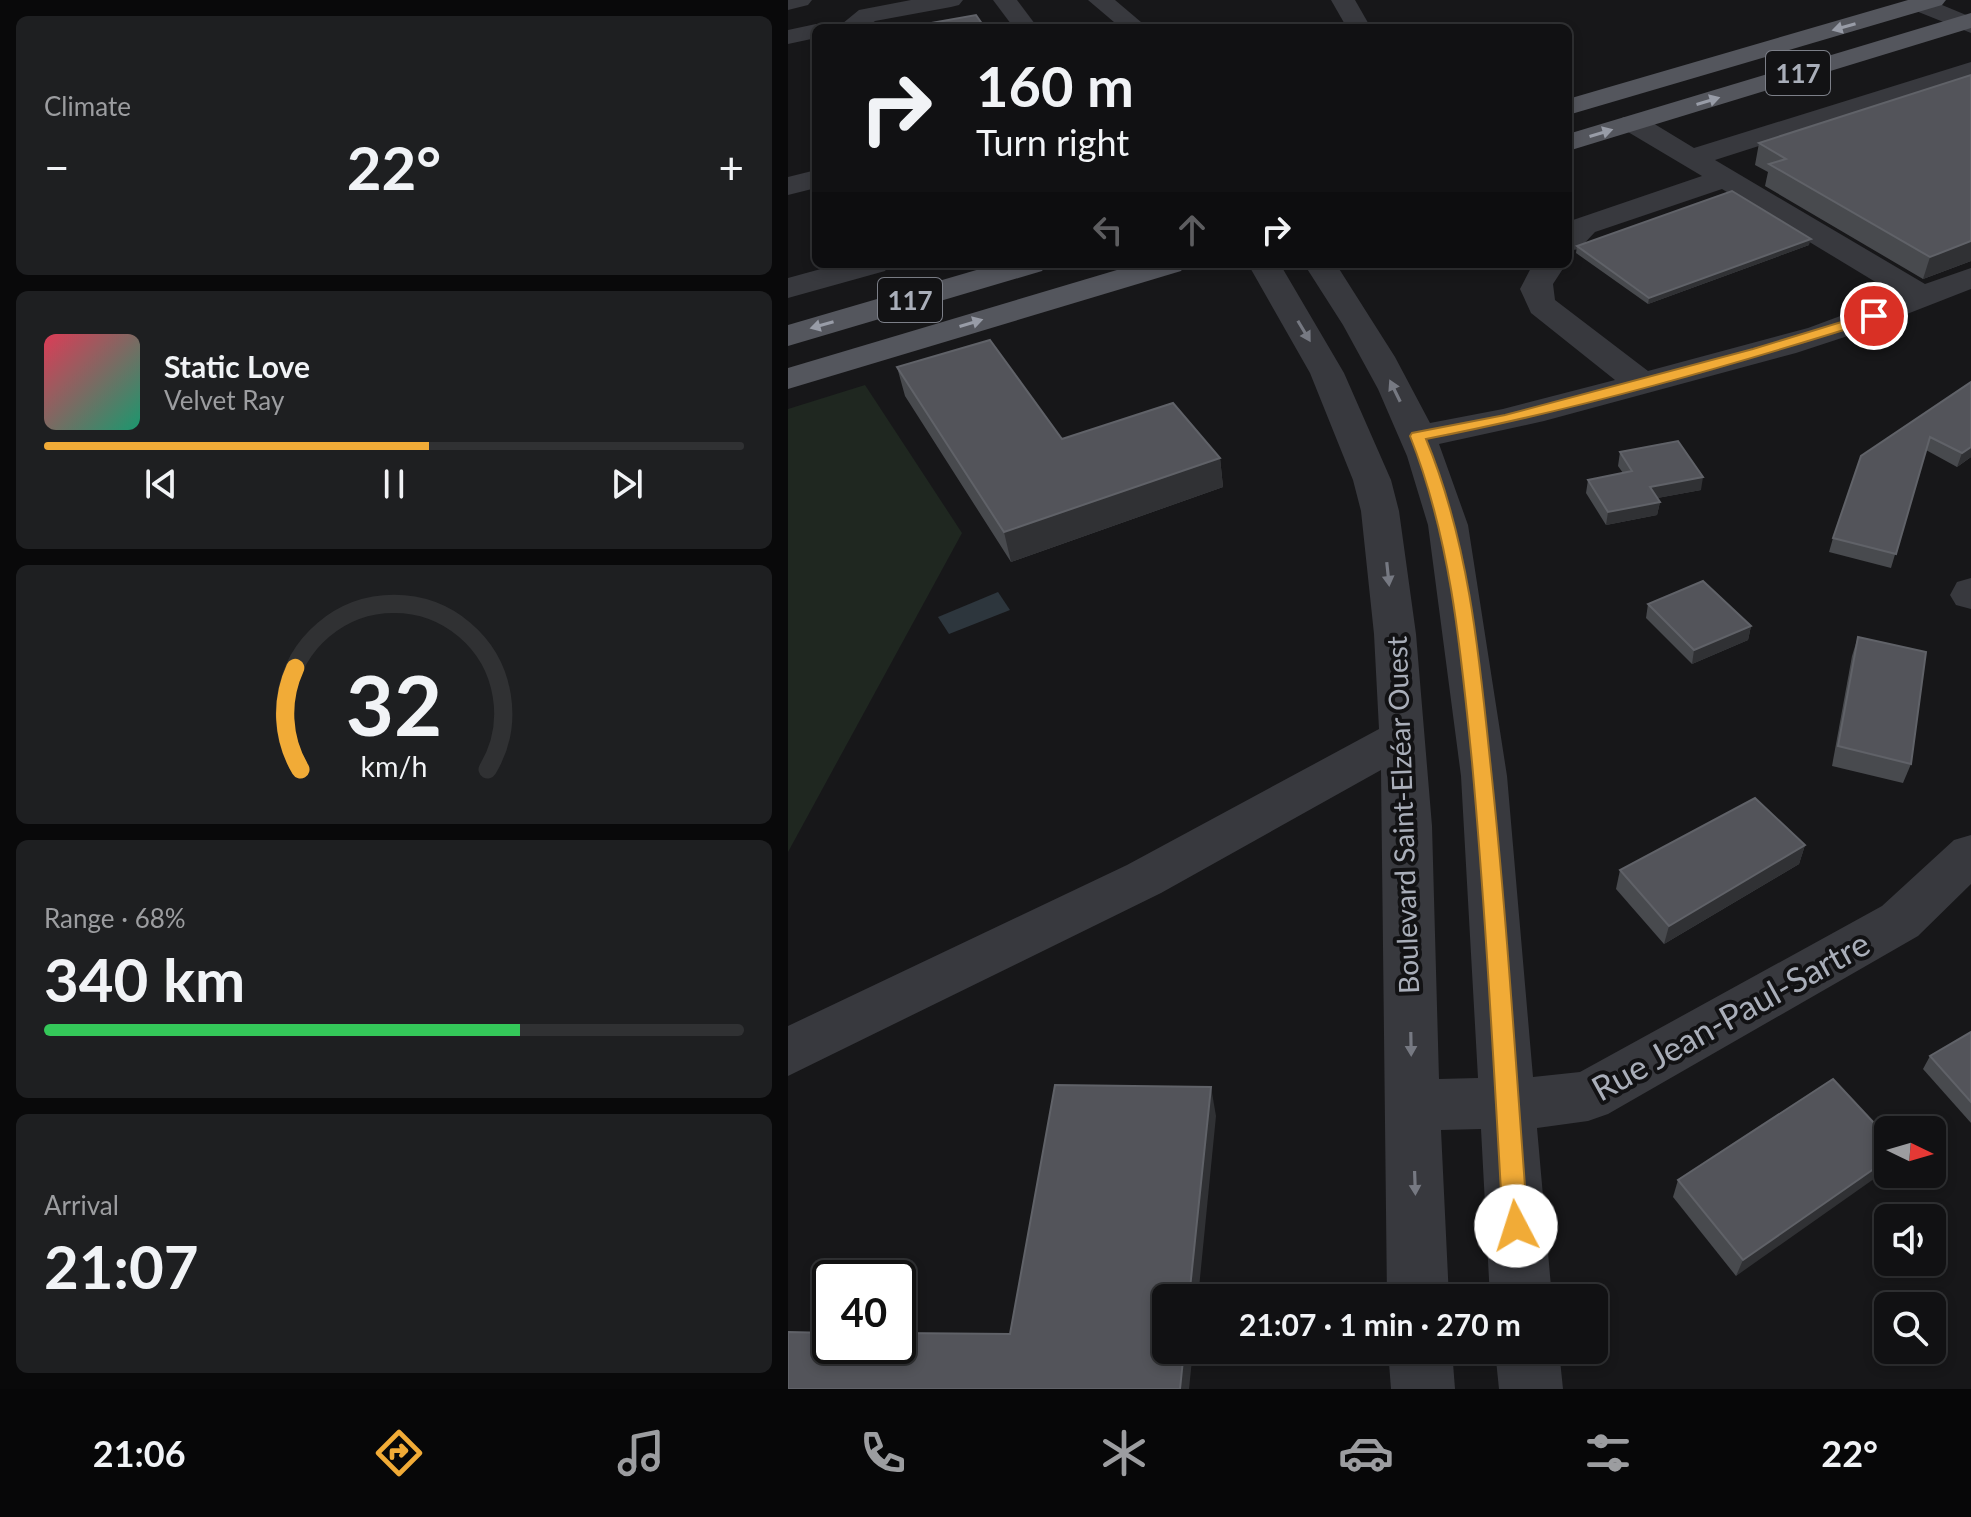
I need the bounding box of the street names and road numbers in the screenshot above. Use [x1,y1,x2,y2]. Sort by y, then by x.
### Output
road number: 117 [1766,51,1830,95]
road number: 117 [878,278,942,322]
street label: Boulevard Saint-Elzéar Ouest [1379,636,1425,994]
street label: Rue Jean-Paul-Sartre [1584,922,1876,1108]

